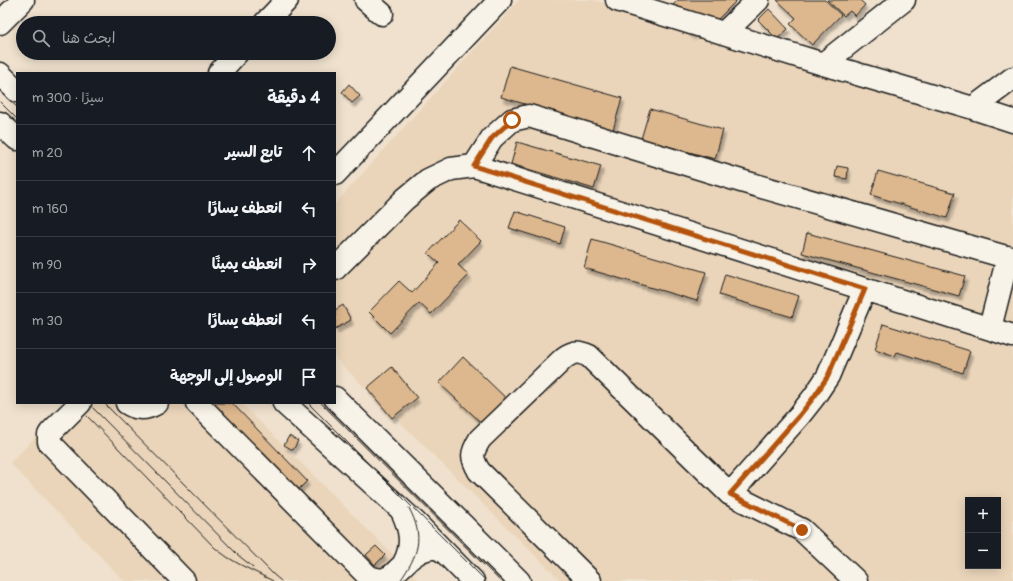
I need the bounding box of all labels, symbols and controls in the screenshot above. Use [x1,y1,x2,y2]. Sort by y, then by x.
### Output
search box [16,16,336,60]
icon: search [30,27,52,49]
text: ابحث هنا [62,29,115,48]
text: 4 دقيقة [267,87,320,108]
text: سيرًا · 300 m [32,90,104,106]
route start [503,111,521,129]
icon: ahead [298,142,320,164]
text: تابع السير [225,143,282,162]
text: 20 m [32,145,63,161]
icon: left [298,198,320,220]
text: انعطف يسارًا [208,199,282,218]
text: 160 m [32,201,68,217]
icon: right [298,254,320,276]
text: انعطف يمينًا [212,255,282,274]
text: 90 m [32,257,62,273]
icon: left [298,310,320,332]
text: انعطف يسارًا [208,311,282,330]
text: 30 m [32,313,63,329]
icon: arrive [298,366,320,388]
text: الوصول إلى الوجهة [170,367,282,386]
map controls [965,497,1001,569]
button: + [965,497,1001,533]
route end [793,521,811,539]
button: − [965,533,1001,569]

